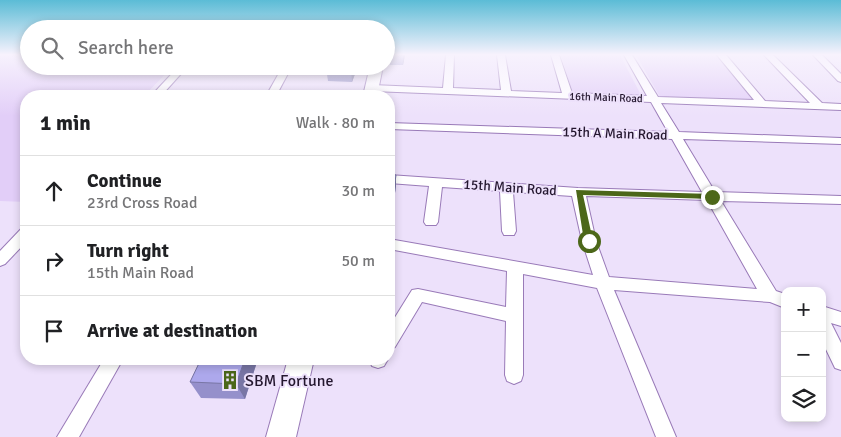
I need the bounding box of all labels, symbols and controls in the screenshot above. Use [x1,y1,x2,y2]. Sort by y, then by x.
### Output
search box [20,20,395,75]
icon: search [38,34,66,62]
text: Search here [78,36,174,60]
street label: 16th Main Road [569,90,643,105]
text: 1 min [40,110,91,136]
text: Walk · 80 m [296,113,375,133]
street label: 15th A Main Road [562,123,668,144]
text: Continue [87,169,162,193]
street label: 15th Main Road [463,176,557,199]
icon: ahead [40,177,68,205]
text: 30 m [341,181,375,201]
route end [701,186,724,209]
text: 23rd Cross Road [87,193,197,213]
route start [578,230,601,253]
text: Turn right [87,239,169,263]
icon: right [40,247,68,275]
text: 50 m [341,251,375,271]
text: 15th Main Road [87,263,194,283]
map controls [781,287,826,422]
button: + [781,287,826,332]
icon: arrive [40,317,68,345]
text: Arrive at destination [87,319,258,343]
button: − [781,332,826,377]
building icon: SBM Fortune [219,369,241,391]
place label: SBM Fortune [245,371,333,391]
button: layers [781,377,826,422]

